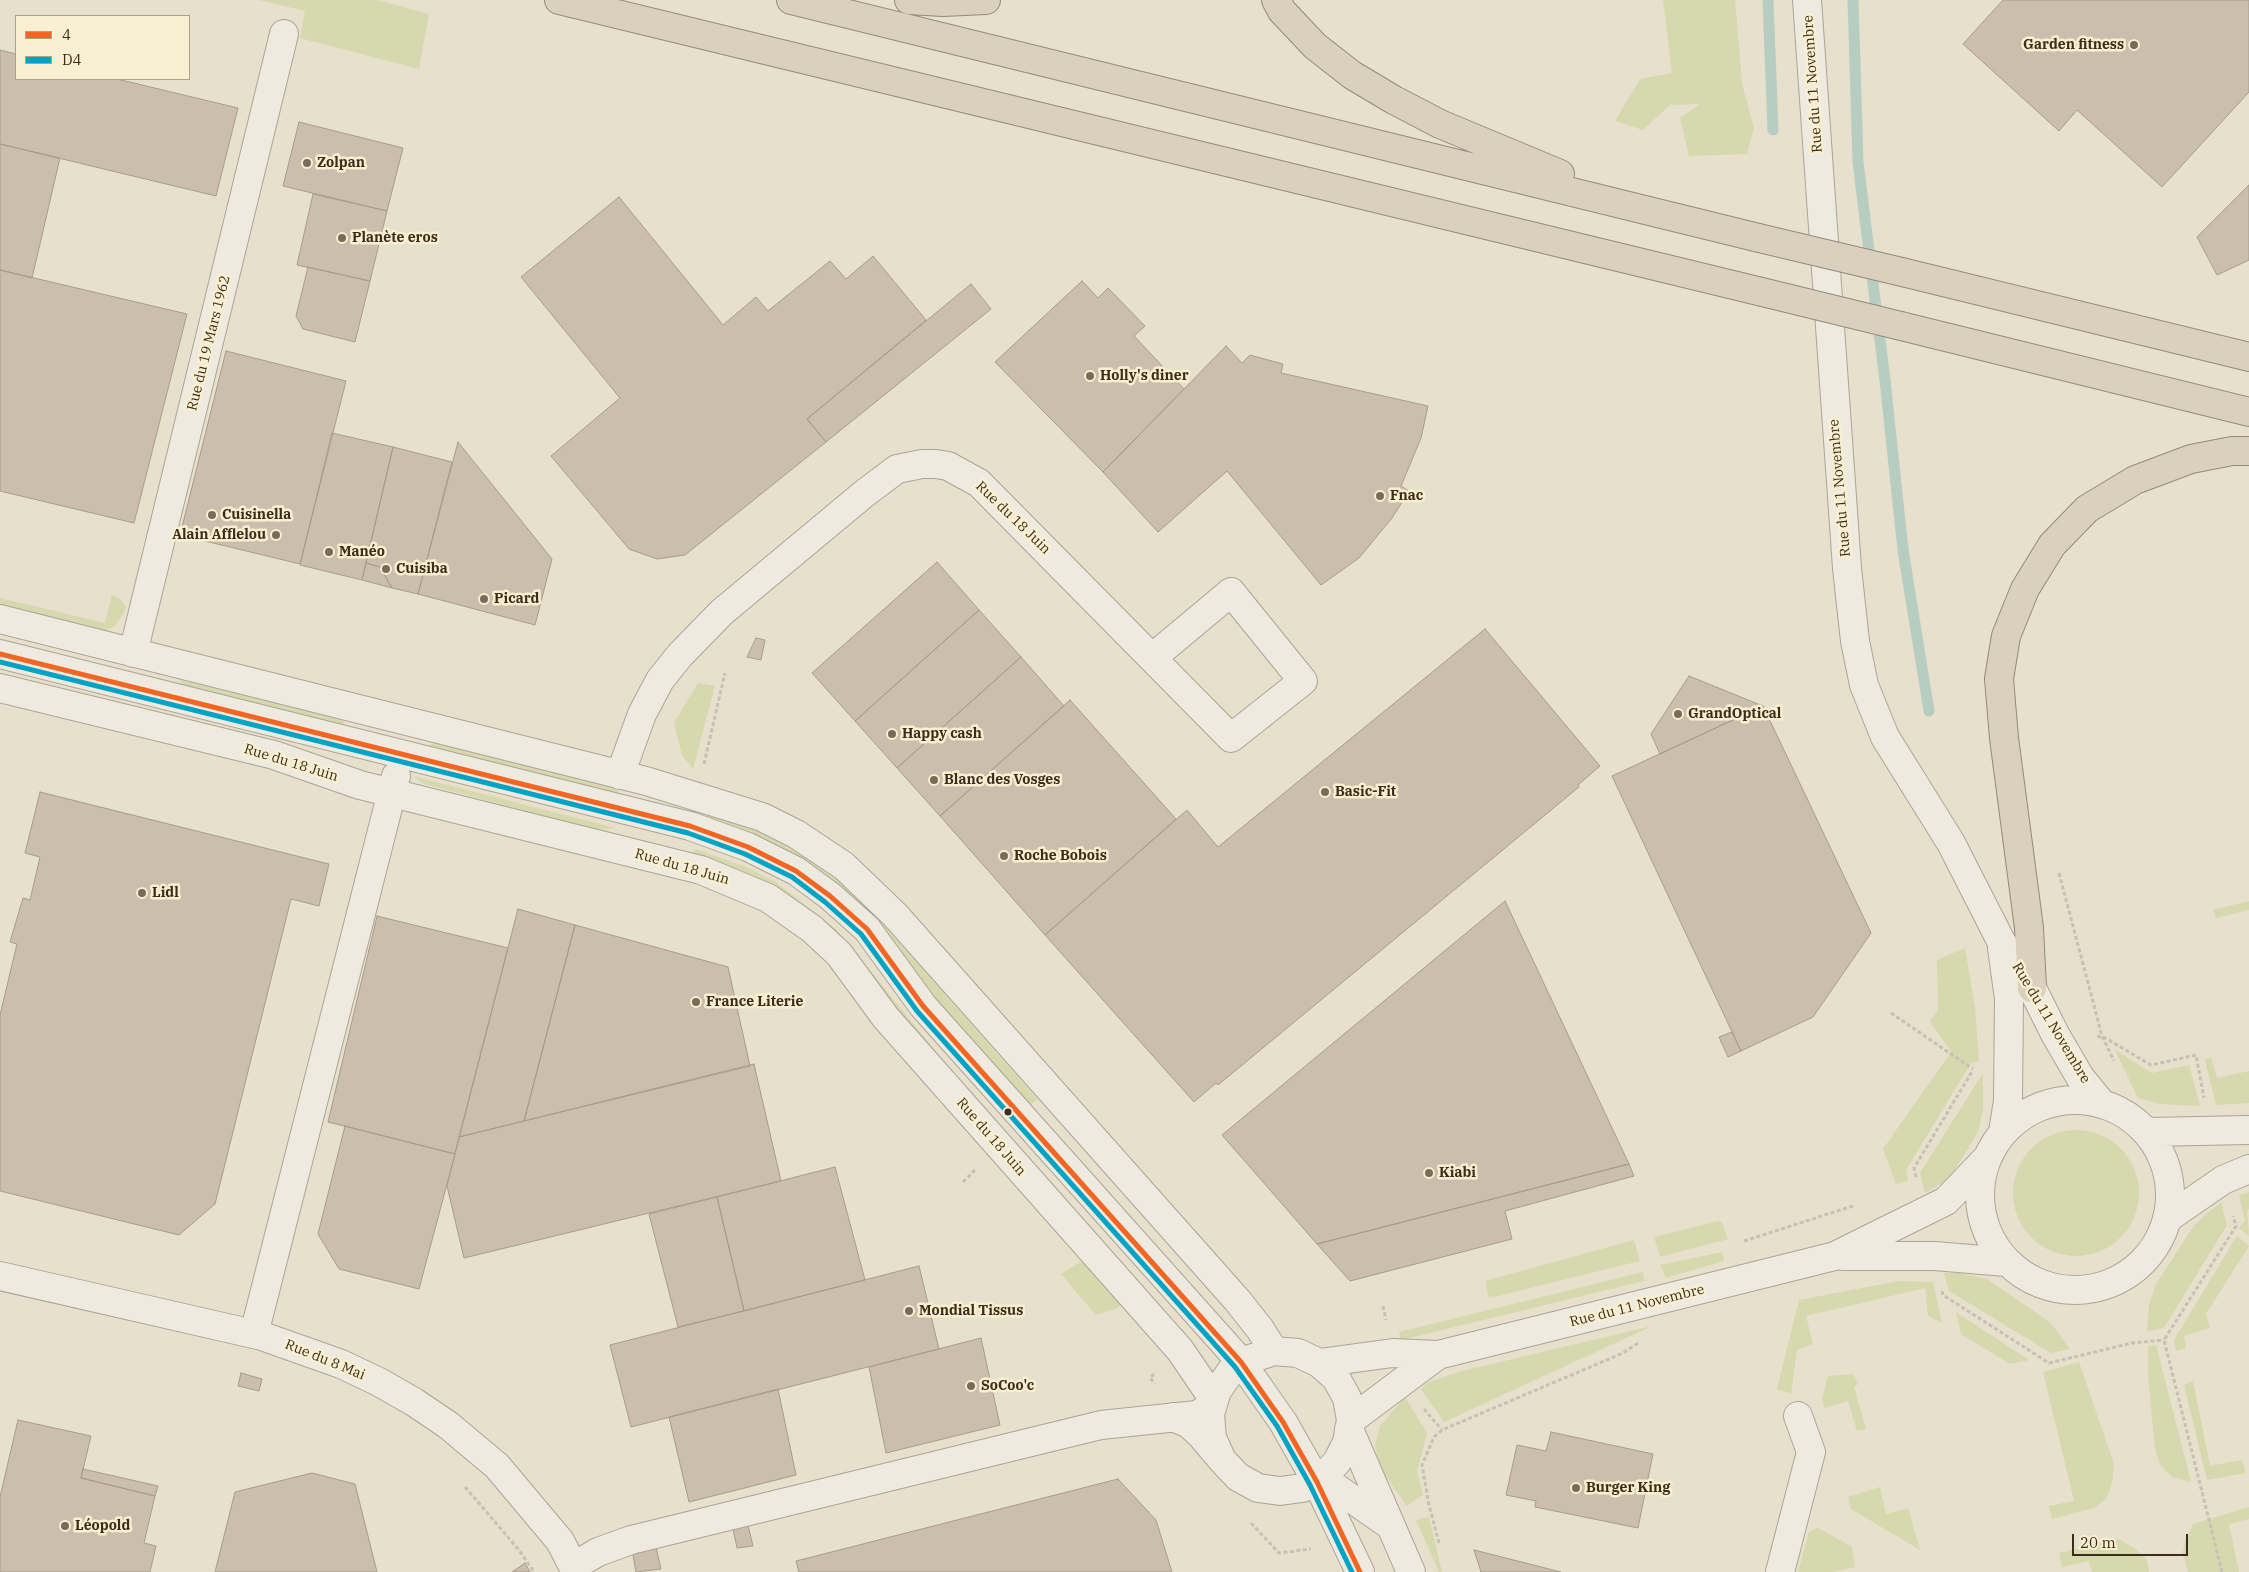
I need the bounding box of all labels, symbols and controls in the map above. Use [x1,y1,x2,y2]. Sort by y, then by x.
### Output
legend [15,15,190,80]
street label: Rue du 11 Novembre [1800,15,1826,153]
text: 4 [62,25,71,44]
place label: Garden fitness [2023,37,2124,53]
marker: Garden fitness [2128,39,2140,51]
text: D4 [62,50,82,69]
place label: Zolpan [317,155,365,171]
marker: Zolpan [301,157,313,169]
place label: Planète eros [352,230,438,246]
marker: Planète eros [336,232,348,244]
street label: Rue du 19 Mars 1962 [184,274,234,412]
place label: Holly's diner [1100,368,1189,384]
marker: Holly's diner [1084,370,1096,382]
street label: Rue du 11 Novembre [1826,418,1854,558]
street label: Rue du 18 Juin [972,478,1054,558]
place label: Fnac [1390,488,1423,504]
marker: Fnac [1374,490,1386,502]
place label: Cuisinella [222,507,291,523]
marker: Cuisinella [206,509,218,521]
place label: Alain Afflelou [172,527,266,543]
marker: Alain Afflelou [270,529,282,541]
place label: Manéo [339,544,385,560]
marker: Manéo [323,546,335,558]
place label: Cuisiba [396,561,448,577]
marker: Cuisiba [380,563,392,575]
place label: Picard [494,591,539,607]
marker: Picard [478,593,490,605]
place label: GrandOptical [1688,706,1781,722]
marker: GrandOptical [1672,708,1684,720]
place label: Happy cash [902,726,982,742]
marker: Happy cash [886,728,898,740]
street label: Rue du 18 Juin [242,741,340,785]
place label: Blanc des Vosges [944,772,1060,788]
marker: Blanc des Vosges [928,774,940,786]
place label: Basic-Fit [1335,784,1396,800]
marker: Basic-Fit [1319,786,1331,798]
street label: Rue du 18 Juin [633,845,731,889]
place label: Roche Bobois [1014,848,1107,864]
marker: Roche Bobois [998,850,1010,862]
place label: Lidl [152,885,179,901]
marker: Lidl [136,887,148,899]
street label: Rue du 11 Novembre [2008,960,2094,1086]
place label: France Literie [706,994,803,1010]
marker: France Literie [690,996,702,1008]
street label: Rue du 18 Juin [953,1095,1029,1179]
unlabelled marker [1003,1107,1013,1117]
place label: Kiabi [1439,1165,1476,1181]
marker: Kiabi [1423,1167,1435,1179]
street label: Rue du 11 Novembre [1568,1281,1706,1331]
place label: Mondial Tissus [919,1303,1023,1319]
marker: Mondial Tissus [903,1305,915,1317]
street label: Rue du 8 Mai [282,1336,368,1384]
place label: SoCoo'c [981,1378,1034,1394]
marker: SoCoo'c [965,1380,977,1392]
place label: Burger King [1586,1480,1670,1496]
marker: Burger King [1570,1482,1582,1494]
place label: Léopold [75,1518,130,1534]
marker: Léopold [59,1520,71,1532]
scale bar [2074,1524,2190,1556]
text: 20 m [2080,1533,2116,1552]

